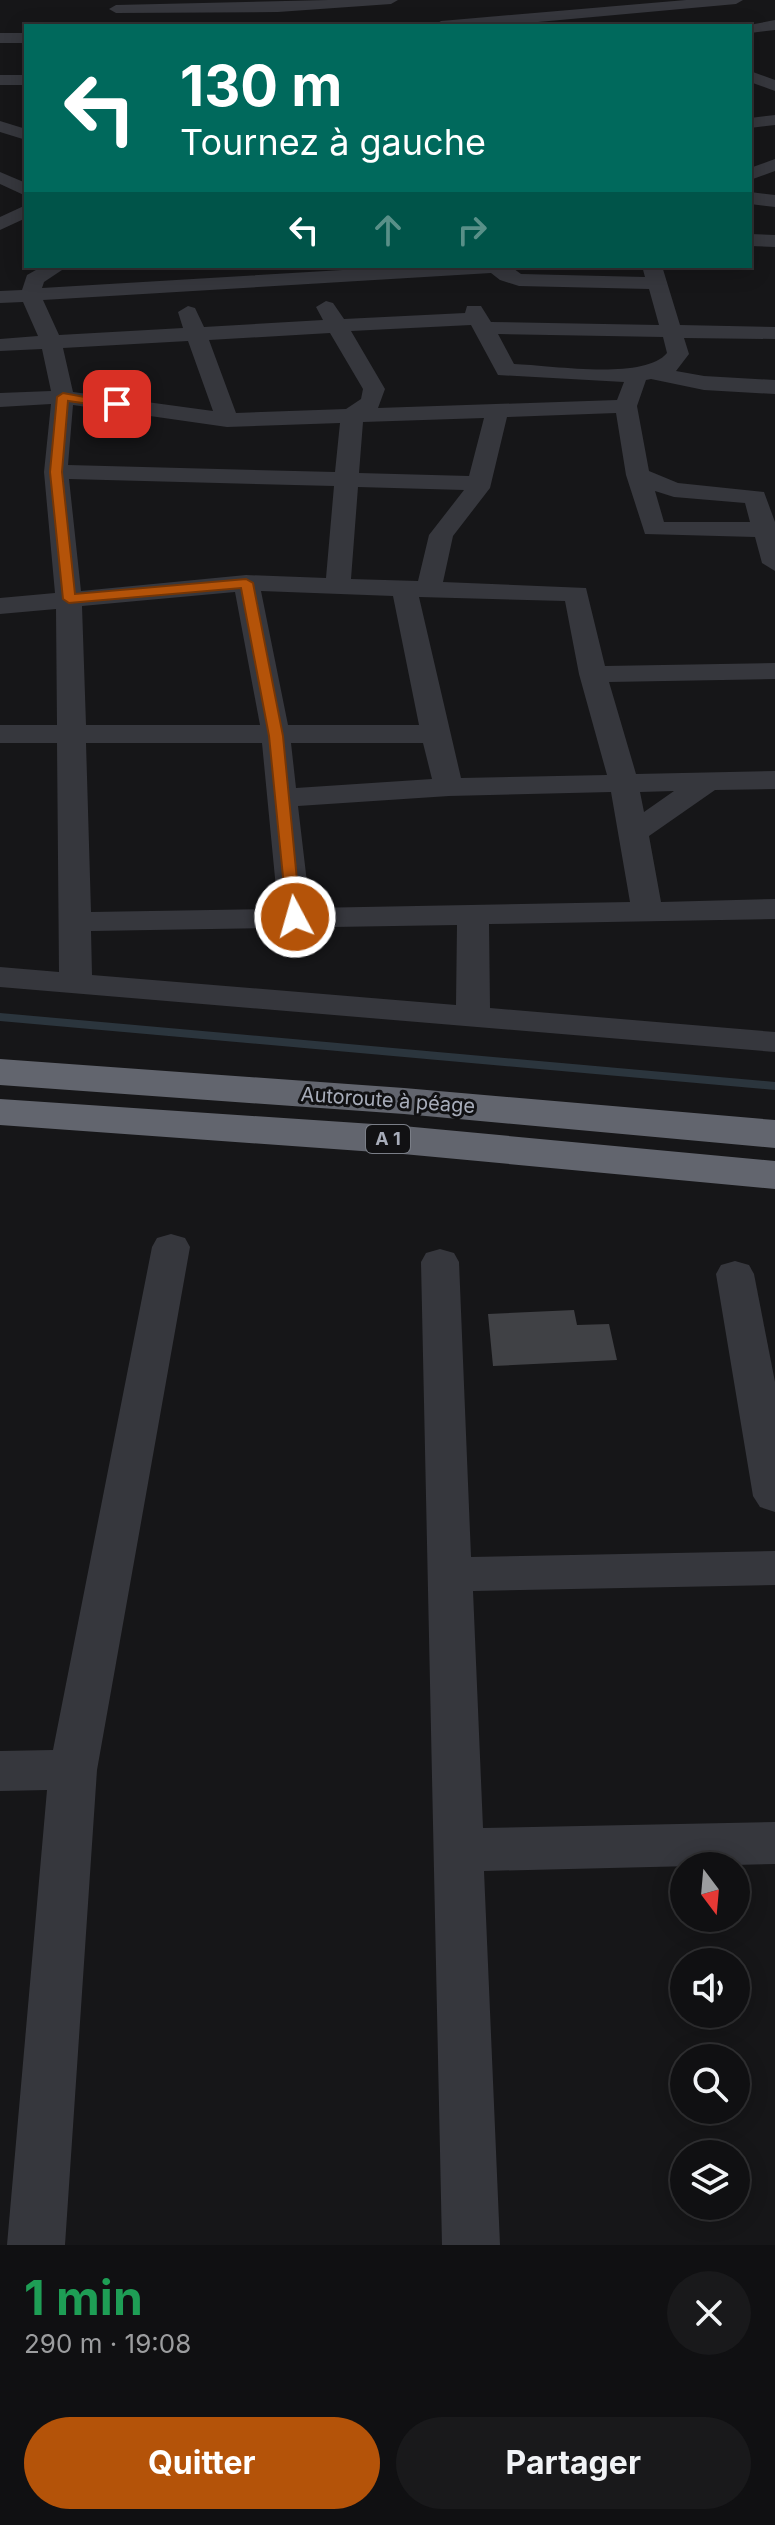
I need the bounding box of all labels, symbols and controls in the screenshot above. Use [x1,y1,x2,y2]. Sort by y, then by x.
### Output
text: 130 m [180,52,342,120]
icon: left [48,56,152,160]
text: Tournez à gauche [180,120,486,164]
icon: left [282,208,326,252]
icon: ahead [366,208,410,252]
icon: right [450,208,494,252]
pin [83,370,151,438]
icon: arrive [95,382,139,426]
position arrow [253,875,337,959]
street label: Autoroute à péage [300,1082,476,1118]
road number: A 1 [366,1125,410,1153]
north arrow [670,1852,750,1932]
map controls [670,1852,750,2220]
button: sound [670,1948,750,2028]
button: search [670,2044,750,2124]
button: layers [670,2140,750,2220]
text: 1 min [24,2268,143,2327]
button: close [667,2271,751,2355]
text: 290 m · 19:08 [24,2328,191,2359]
button: Quitter [24,2417,380,2509]
button: Partager [396,2417,751,2509]

